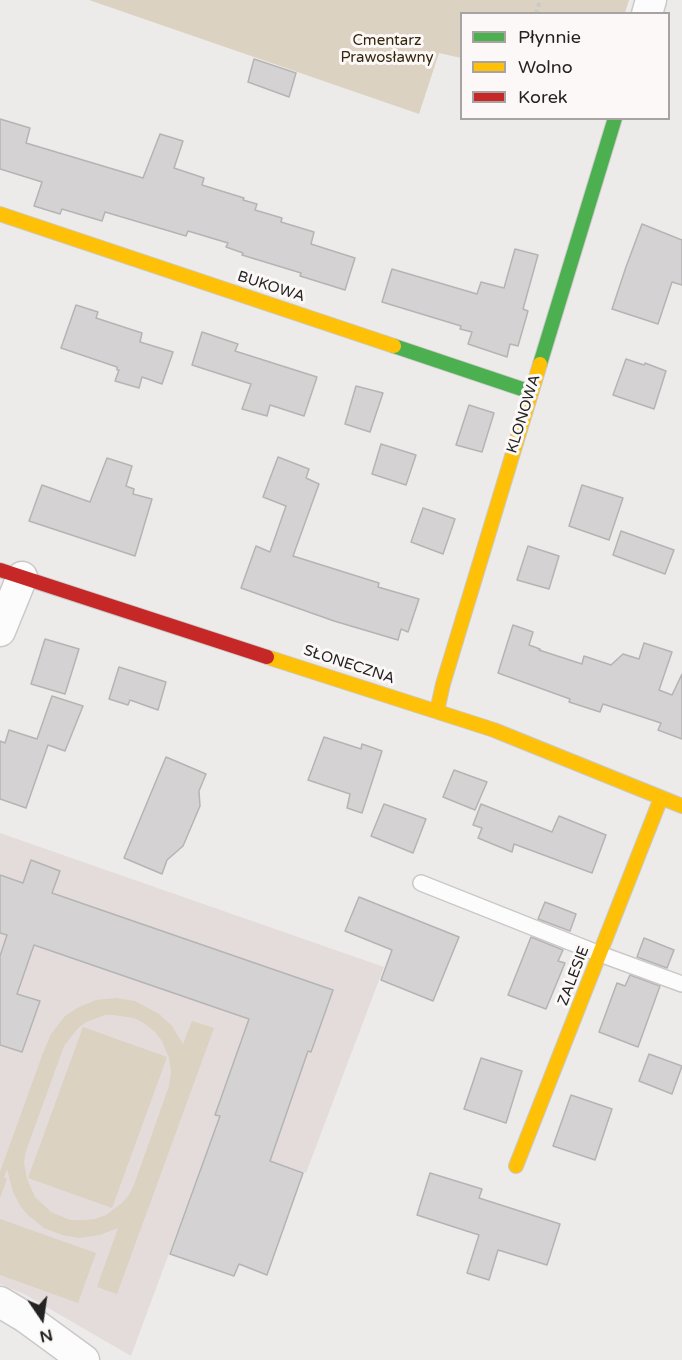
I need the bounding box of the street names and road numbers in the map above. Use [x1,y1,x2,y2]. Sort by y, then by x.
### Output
street label: BUKOWA [235,268,307,306]
street label: KLONOWA [503,372,545,456]
street label: SŁONECZNA [301,642,397,688]
street label: ZALESIE [554,944,594,1008]

